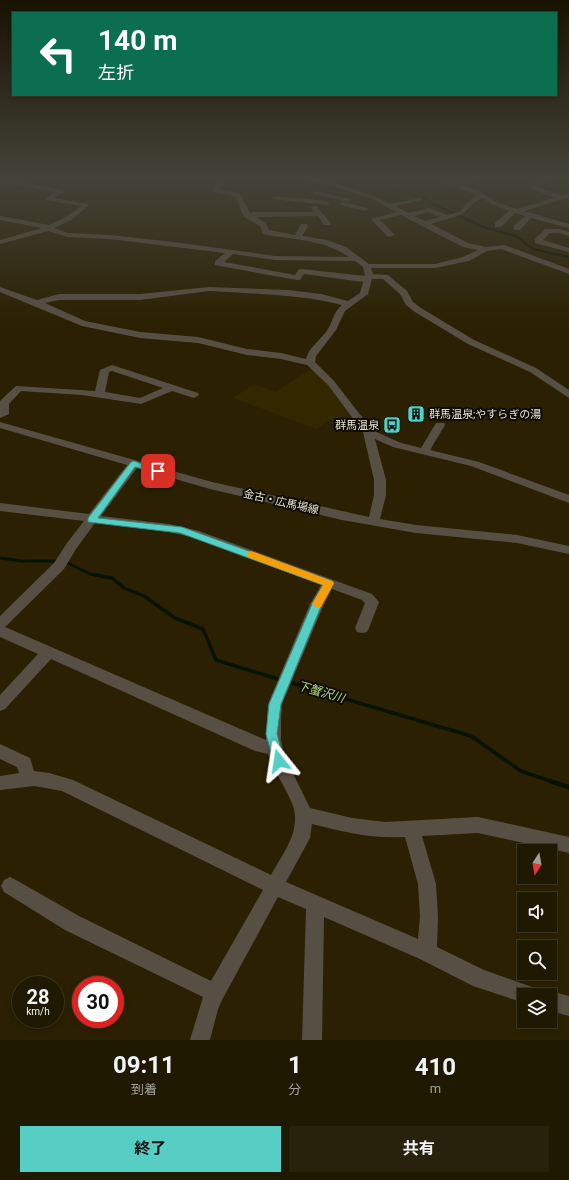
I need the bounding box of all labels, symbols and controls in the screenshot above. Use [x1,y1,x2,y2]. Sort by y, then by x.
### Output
text: 140 m [98,24,177,57]
icon: left [32,28,84,80]
text: 左折 [98,62,134,83]
building icon: 群馬温泉;やすらぎの湯 [406,404,426,424]
place label: 群馬温泉;やすらぎの湯 [429,408,541,421]
bus stop icon: 群馬温泉 [382,415,402,435]
place label: 群馬温泉 [335,419,380,432]
pin [141,454,175,488]
icon: arrive [147,460,169,482]
street label: 金古・広馬場線 [242,487,320,517]
water label: 下蟹沢川 [296,679,348,706]
position arrow [258,740,300,782]
north arrow [517,844,557,884]
map controls [517,844,557,1028]
button: sound [517,892,557,932]
button: search [517,940,557,980]
speed limit sign: 30 [72,976,124,1028]
text: 28 [27,985,49,1009]
button: layers [517,988,557,1028]
text: km/h [26,1006,50,1017]
text: 09:11 [113,1051,175,1079]
text: 1 [288,1051,302,1079]
text: 410 [415,1053,456,1081]
text: m [430,1081,441,1096]
text: 到着 [131,1082,157,1097]
text: 分 [288,1082,301,1097]
button: 終了 [20,1126,281,1172]
button: 共有 [289,1126,549,1172]

